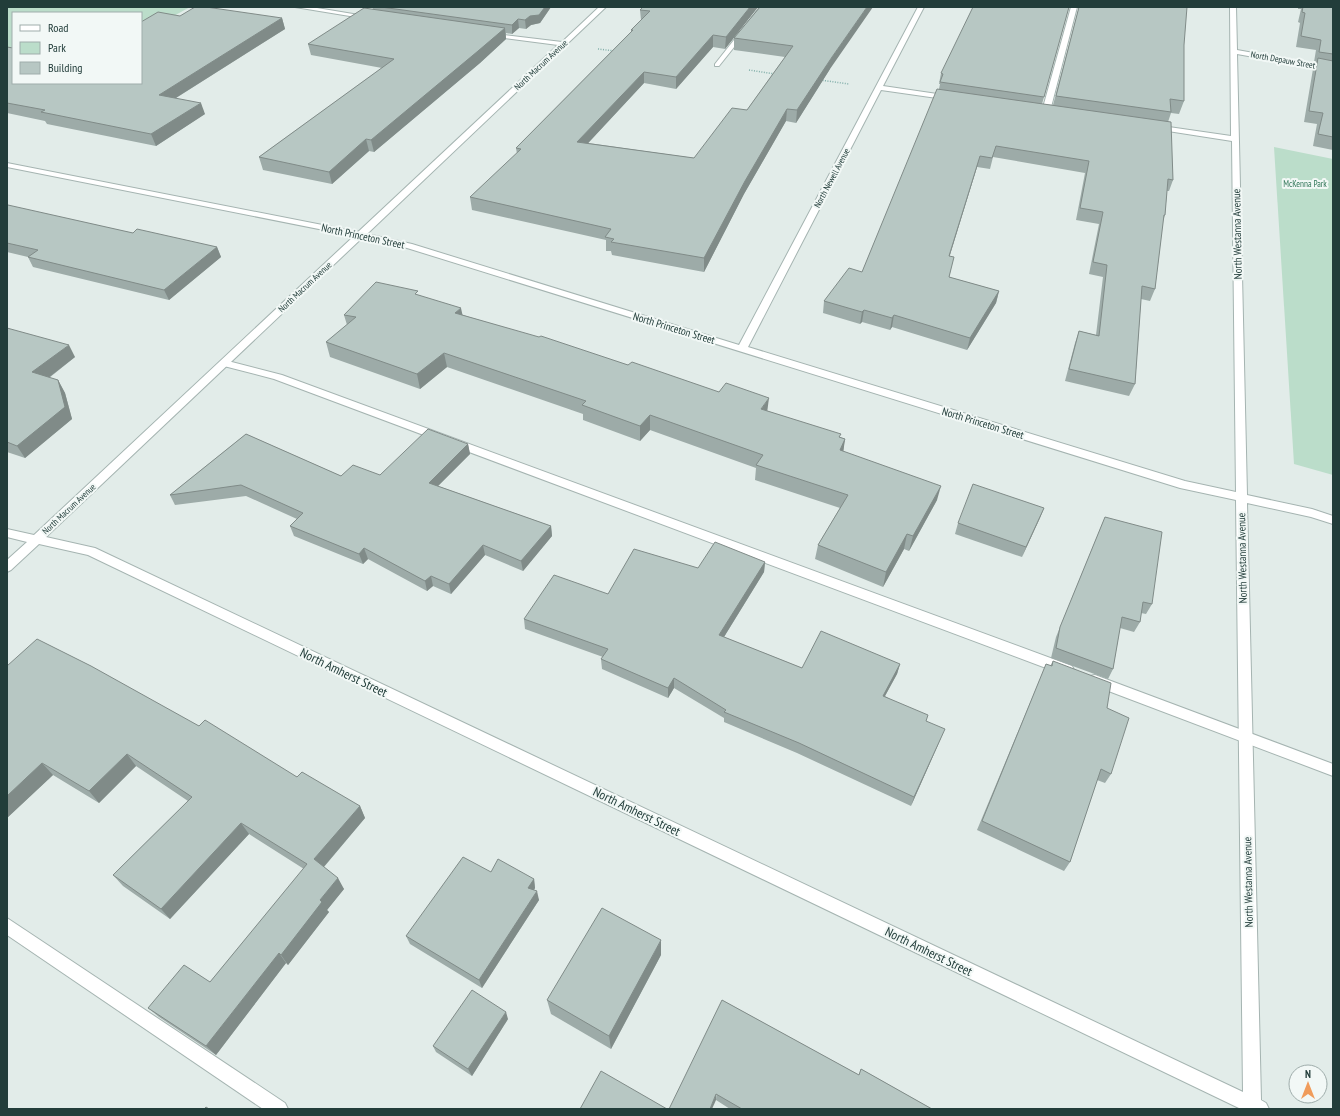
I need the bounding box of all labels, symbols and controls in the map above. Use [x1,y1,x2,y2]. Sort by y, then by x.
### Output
legend [12,12,142,84]
text: Road [48,20,68,35]
street label: North Macrum Avenue [512,37,570,92]
text: Park [48,40,66,55]
street label: North Depauw Street [1250,48,1317,71]
text: Building [48,60,83,75]
street label: North Newell Avenue [811,146,852,209]
park label: McKenna Park [1283,178,1327,189]
street label: North Westanna Avenue [1229,188,1245,279]
street label: North Princeton Street [320,220,406,252]
street label: North Macrum Avenue [276,259,334,314]
street label: North Princeton Street [631,309,717,347]
street label: North Princeton Street [940,404,1026,442]
street label: North Macrum Avenue [40,481,98,536]
street label: North Westanna Avenue [1234,512,1250,603]
street label: North Amherst Street [297,644,391,701]
street label: North Amherst Street [590,783,684,840]
street label: North Westanna Avenue [1240,836,1256,927]
street label: North Amherst Street [882,923,976,980]
north arrow [1288,1064,1328,1104]
text: N [1305,1067,1311,1081]

